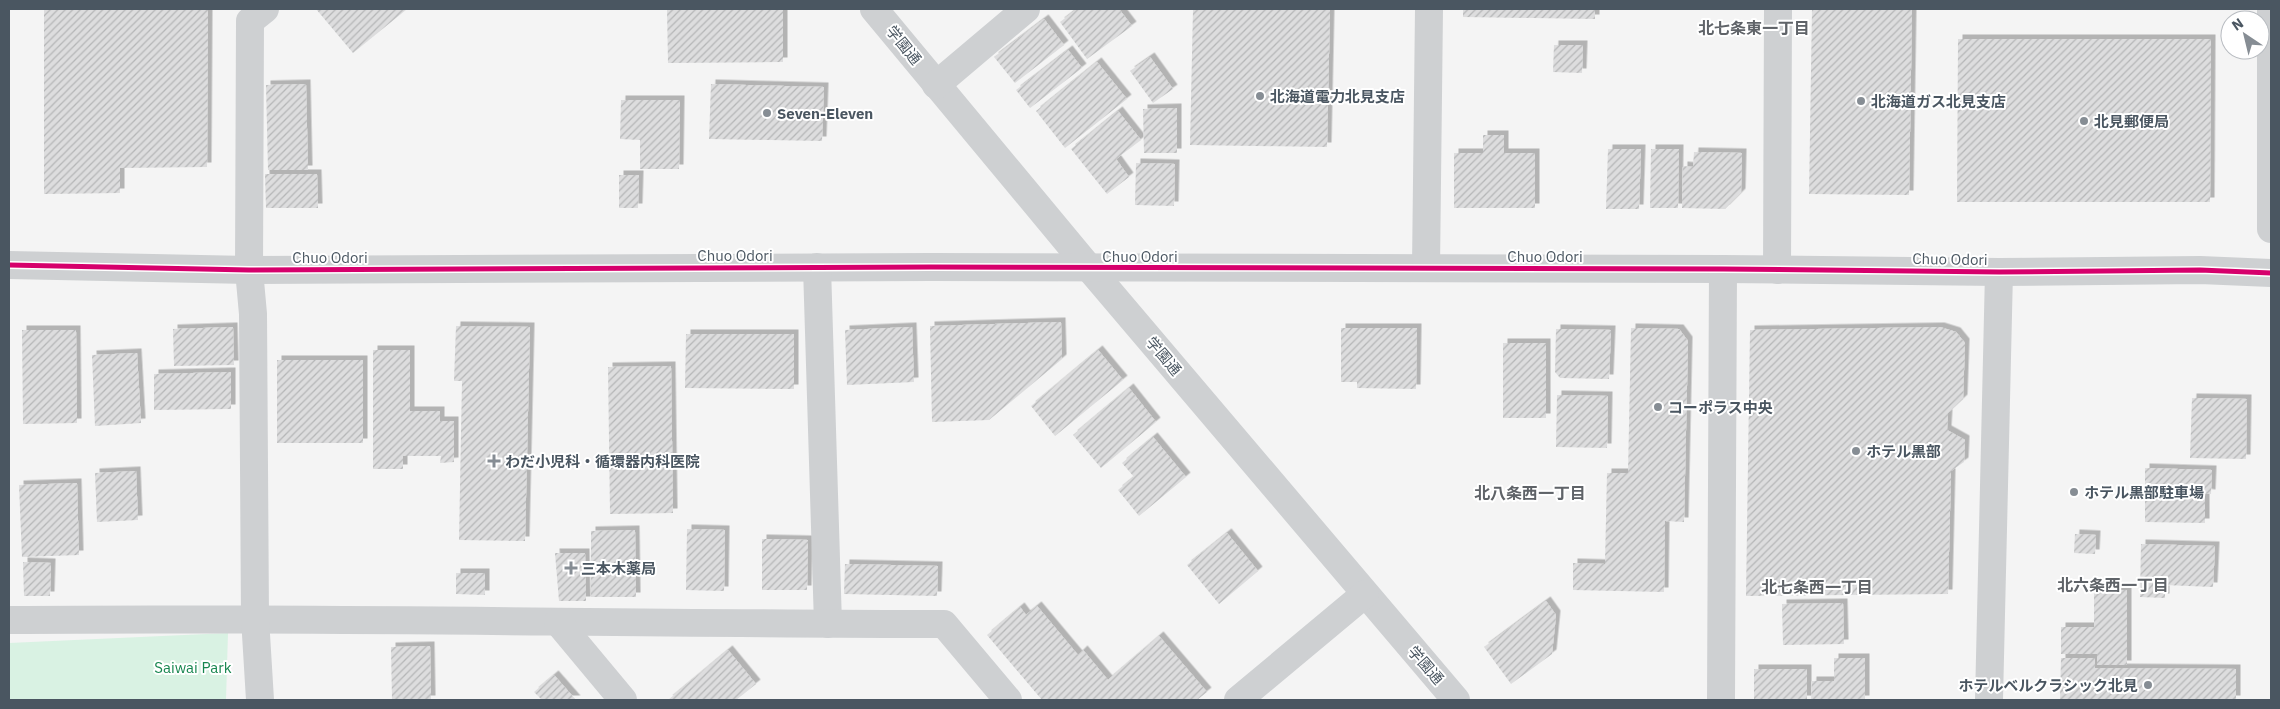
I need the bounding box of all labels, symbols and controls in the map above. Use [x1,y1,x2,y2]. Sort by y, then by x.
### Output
north arrow [2220,10,2270,60]
text: N [2228,14,2247,35]
district label: 北七条東一丁目 [1698,18,1810,38]
street label: 学園通 [882,22,926,68]
place label: 北海道電力北見支店 [1270,87,1405,106]
marker: 北海道電力北見支店 [1254,90,1266,102]
place label: 北海道ガス北見支店 [1871,92,2006,111]
marker: 北海道ガス北見支店 [1855,95,1867,107]
place label: Seven-Eleven [777,104,873,123]
marker: Seven-Eleven [761,107,773,119]
place label: 北見郵便局 [2094,112,2169,131]
marker: 北見郵便局 [2078,115,2090,127]
street label: Chuo Odori [697,246,773,265]
street label: Chuo Odori [1102,247,1178,266]
street label: Chuo Odori [1507,247,1583,266]
street label: Chuo Odori [292,248,368,267]
street label: Chuo Odori [1912,249,1988,269]
street label: 学園通 [1142,333,1186,379]
place label: コーポラス中央 [1668,398,1773,417]
marker: コーポラス中央 [1652,401,1664,413]
place label: ホテル黒部 [1866,442,1941,461]
marker: ホテル黒部 [1850,445,1862,457]
place label: わだ小児科・循環器内科医院 [505,452,700,471]
marker: わだ小児科・循環器内科医院 [487,454,501,468]
district label: 北八条西一丁目 [1474,483,1586,503]
place label: ホテル黒部駐車場 [2084,483,2204,502]
marker: ホテル黒部駐車場 [2068,486,2080,498]
place label: 三本木薬局 [581,559,656,578]
marker: 三本木薬局 [565,562,577,574]
district label: 北六条西一丁目 [2057,575,2169,595]
district label: 北七条西一丁目 [1761,577,1873,597]
street label: 学園通 [1404,642,1448,688]
park label: Saiwai Park [154,658,232,677]
place label: ホテルベルクラシック北見 [1958,676,2138,695]
marker: ホテルベルクラシック北見 [2142,679,2154,691]

